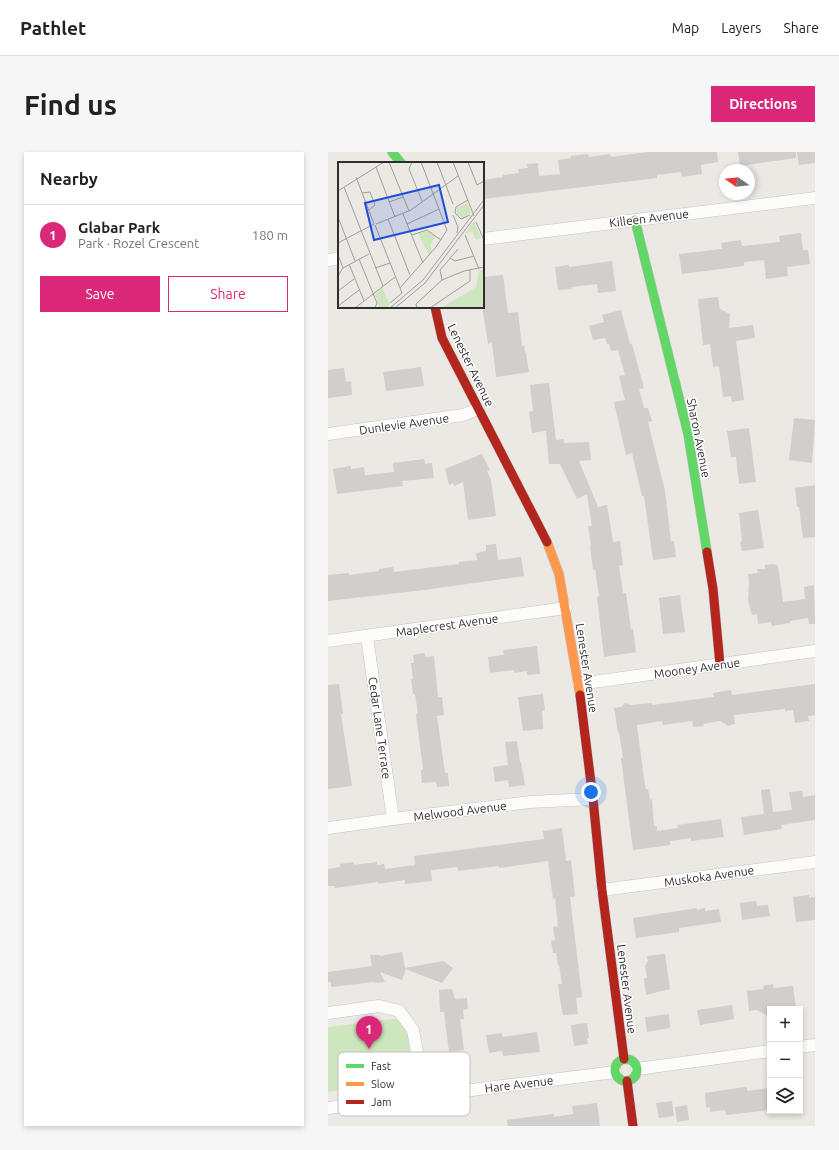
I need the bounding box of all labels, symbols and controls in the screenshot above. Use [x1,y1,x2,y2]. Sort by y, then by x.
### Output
text: Pathlet [20,17,86,39]
text: Map [672,20,699,36]
text: Layers [721,20,761,36]
text: Share [783,20,819,36]
button: Directions [711,86,815,122]
text: Find us [24,89,117,120]
inset map [338,162,484,308]
north arrow [719,164,755,200]
text: Nearby [40,169,98,188]
street label: Killeen Avenue [608,207,690,229]
text: Glabar Park [78,219,160,236]
text: 1 [49,228,57,242]
text: 180 m [252,228,288,242]
text: Park · Rozel Crescent [78,236,199,250]
button: Save [40,276,160,312]
button: Share [168,276,288,312]
street label: Lenester Avenue [445,321,497,409]
street label: Sharon Avenue [685,397,713,479]
street label: Dunlevie Avenue [358,411,450,437]
street label: Maplecrest Avenue [395,611,499,639]
street label: Lenester Avenue [574,622,600,714]
street label: Mooney Avenue [653,656,741,680]
street label: Cedar Lane Terrace [366,676,394,780]
your location [581,782,601,802]
street label: Melwood Avenue [413,799,507,823]
street label: Muskoka Avenue [663,863,755,889]
street label: Lenester Avenue [615,943,639,1035]
map controls [767,1006,803,1114]
button: + [767,1006,803,1042]
pin: 1 [356,1016,382,1049]
button: − [767,1042,803,1078]
legend [338,1052,470,1116]
text: Fast [371,1060,392,1072]
street label: Hare Avenue [484,1073,554,1095]
text: Slow [371,1078,395,1090]
button: layers [767,1078,803,1114]
text: Jam [371,1096,392,1108]

